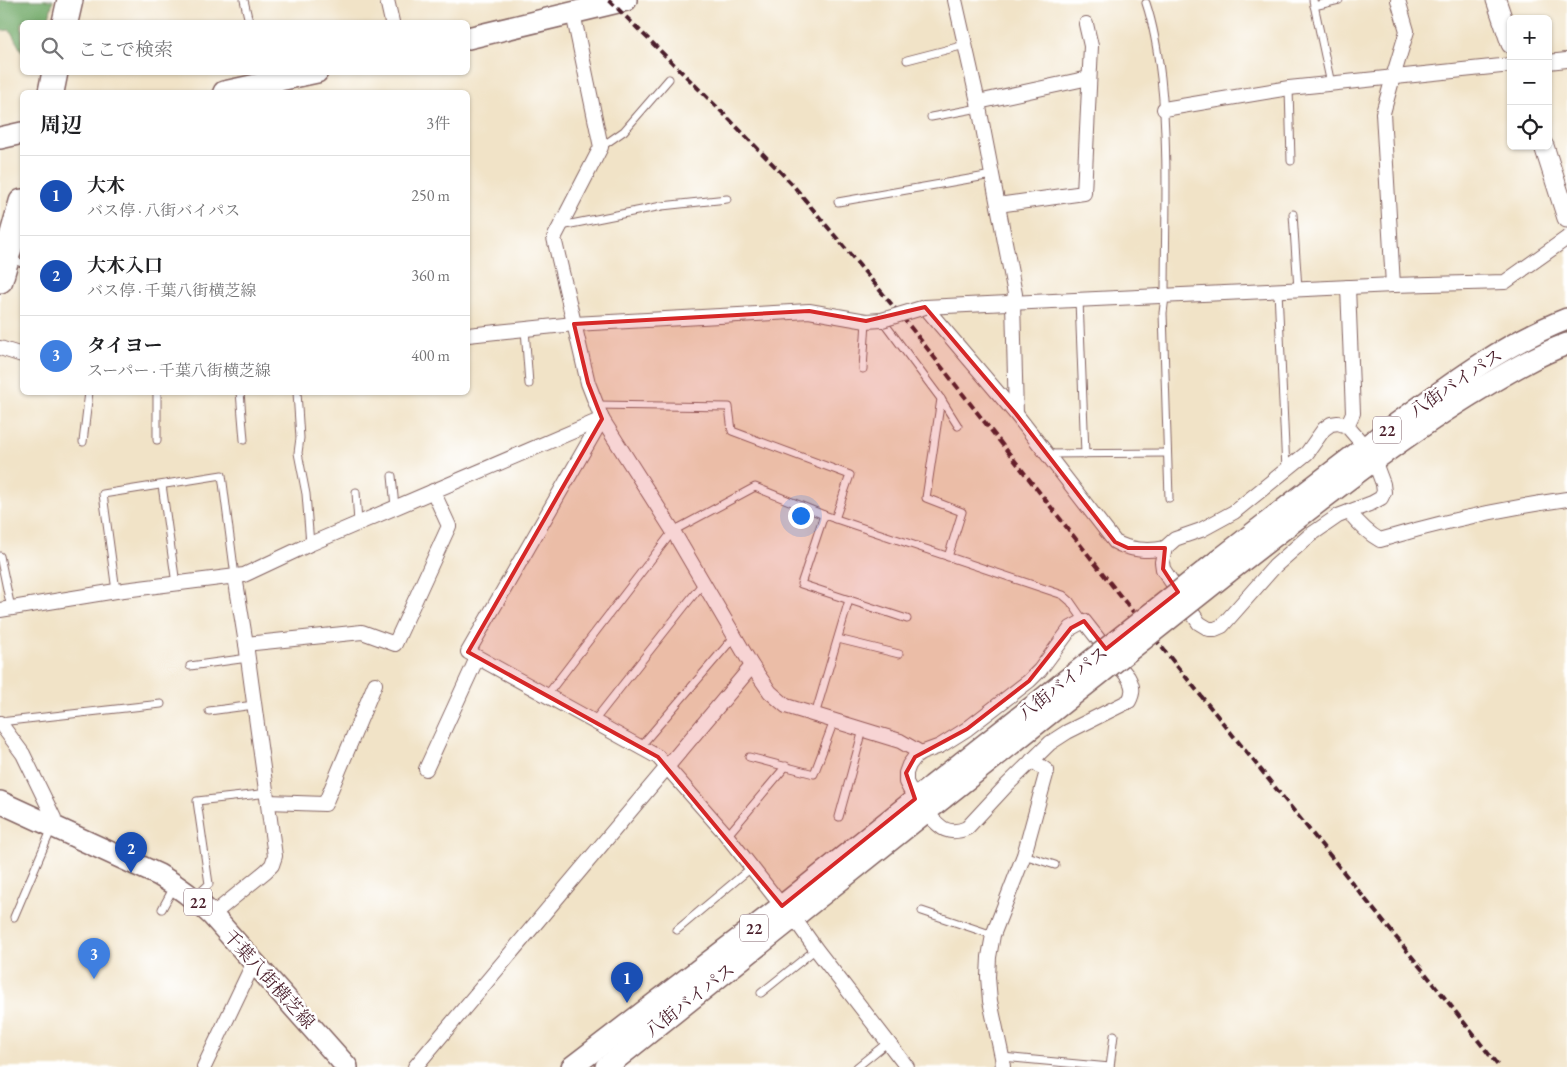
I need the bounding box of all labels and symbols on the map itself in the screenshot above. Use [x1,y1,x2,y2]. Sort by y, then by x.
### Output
street label: 八街バイパス [1405,343,1507,422]
road number: 22 [1373,416,1401,444]
your location [788,503,814,529]
street label: 八街バイパス [1013,640,1112,725]
pin: 2 [115,832,147,873]
road number: 22 [184,889,212,916]
road number: 22 [740,914,768,941]
street label: 千葉八街横芝線 [219,924,320,1033]
pin: 3 [78,938,110,979]
street label: 八街バイパス [640,957,739,1042]
pin: 1 [611,962,643,1003]

